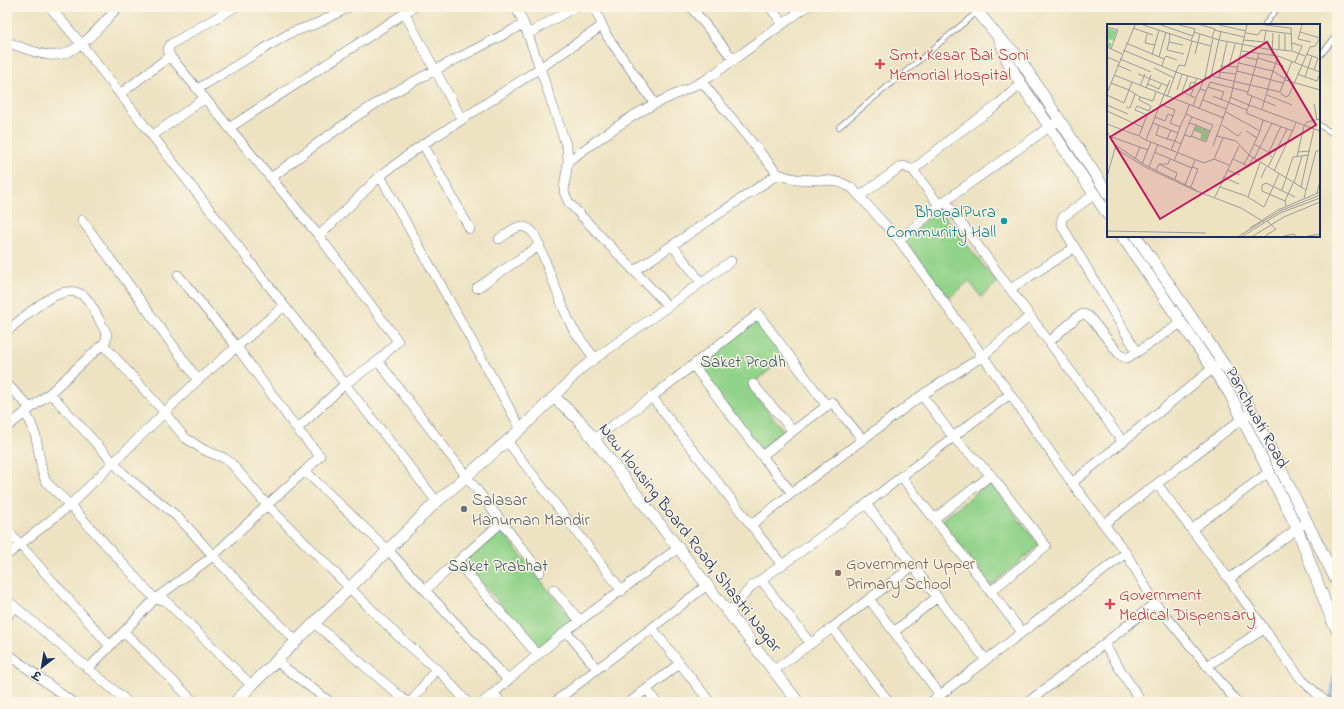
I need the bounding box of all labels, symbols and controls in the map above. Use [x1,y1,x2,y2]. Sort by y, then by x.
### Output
inset map [1107,24,1320,237]
place label: Smt. Kesar Bai Soni Memorial Hospital [889,43,1029,88]
marker: Smt. Kesar Bai Soni Memorial Hospital [874,58,886,70]
place label: BhopalPura Community Hall [886,200,996,246]
marker: BhopalPura Community Hall [999,216,1009,226]
park label: Saket Prodh [700,350,786,375]
street label: Panchwati Road [1219,363,1295,473]
street label: New Housing Board Road, Shastri Nagar [591,418,788,660]
place label: Salasar Hanuman Mandir [472,488,591,533]
marker: Salasar Hanuman Mandir [459,504,469,514]
place label: Government Upper Primary School [846,552,976,598]
park label: Saket Prabhat [448,554,548,579]
marker: Government Upper Primary School [833,568,843,578]
place label: Government Medical Dispensary [1119,583,1255,629]
marker: Government Medical Dispensary [1104,598,1116,610]
north arrow [22,647,62,687]
text: उ [29,665,45,684]

